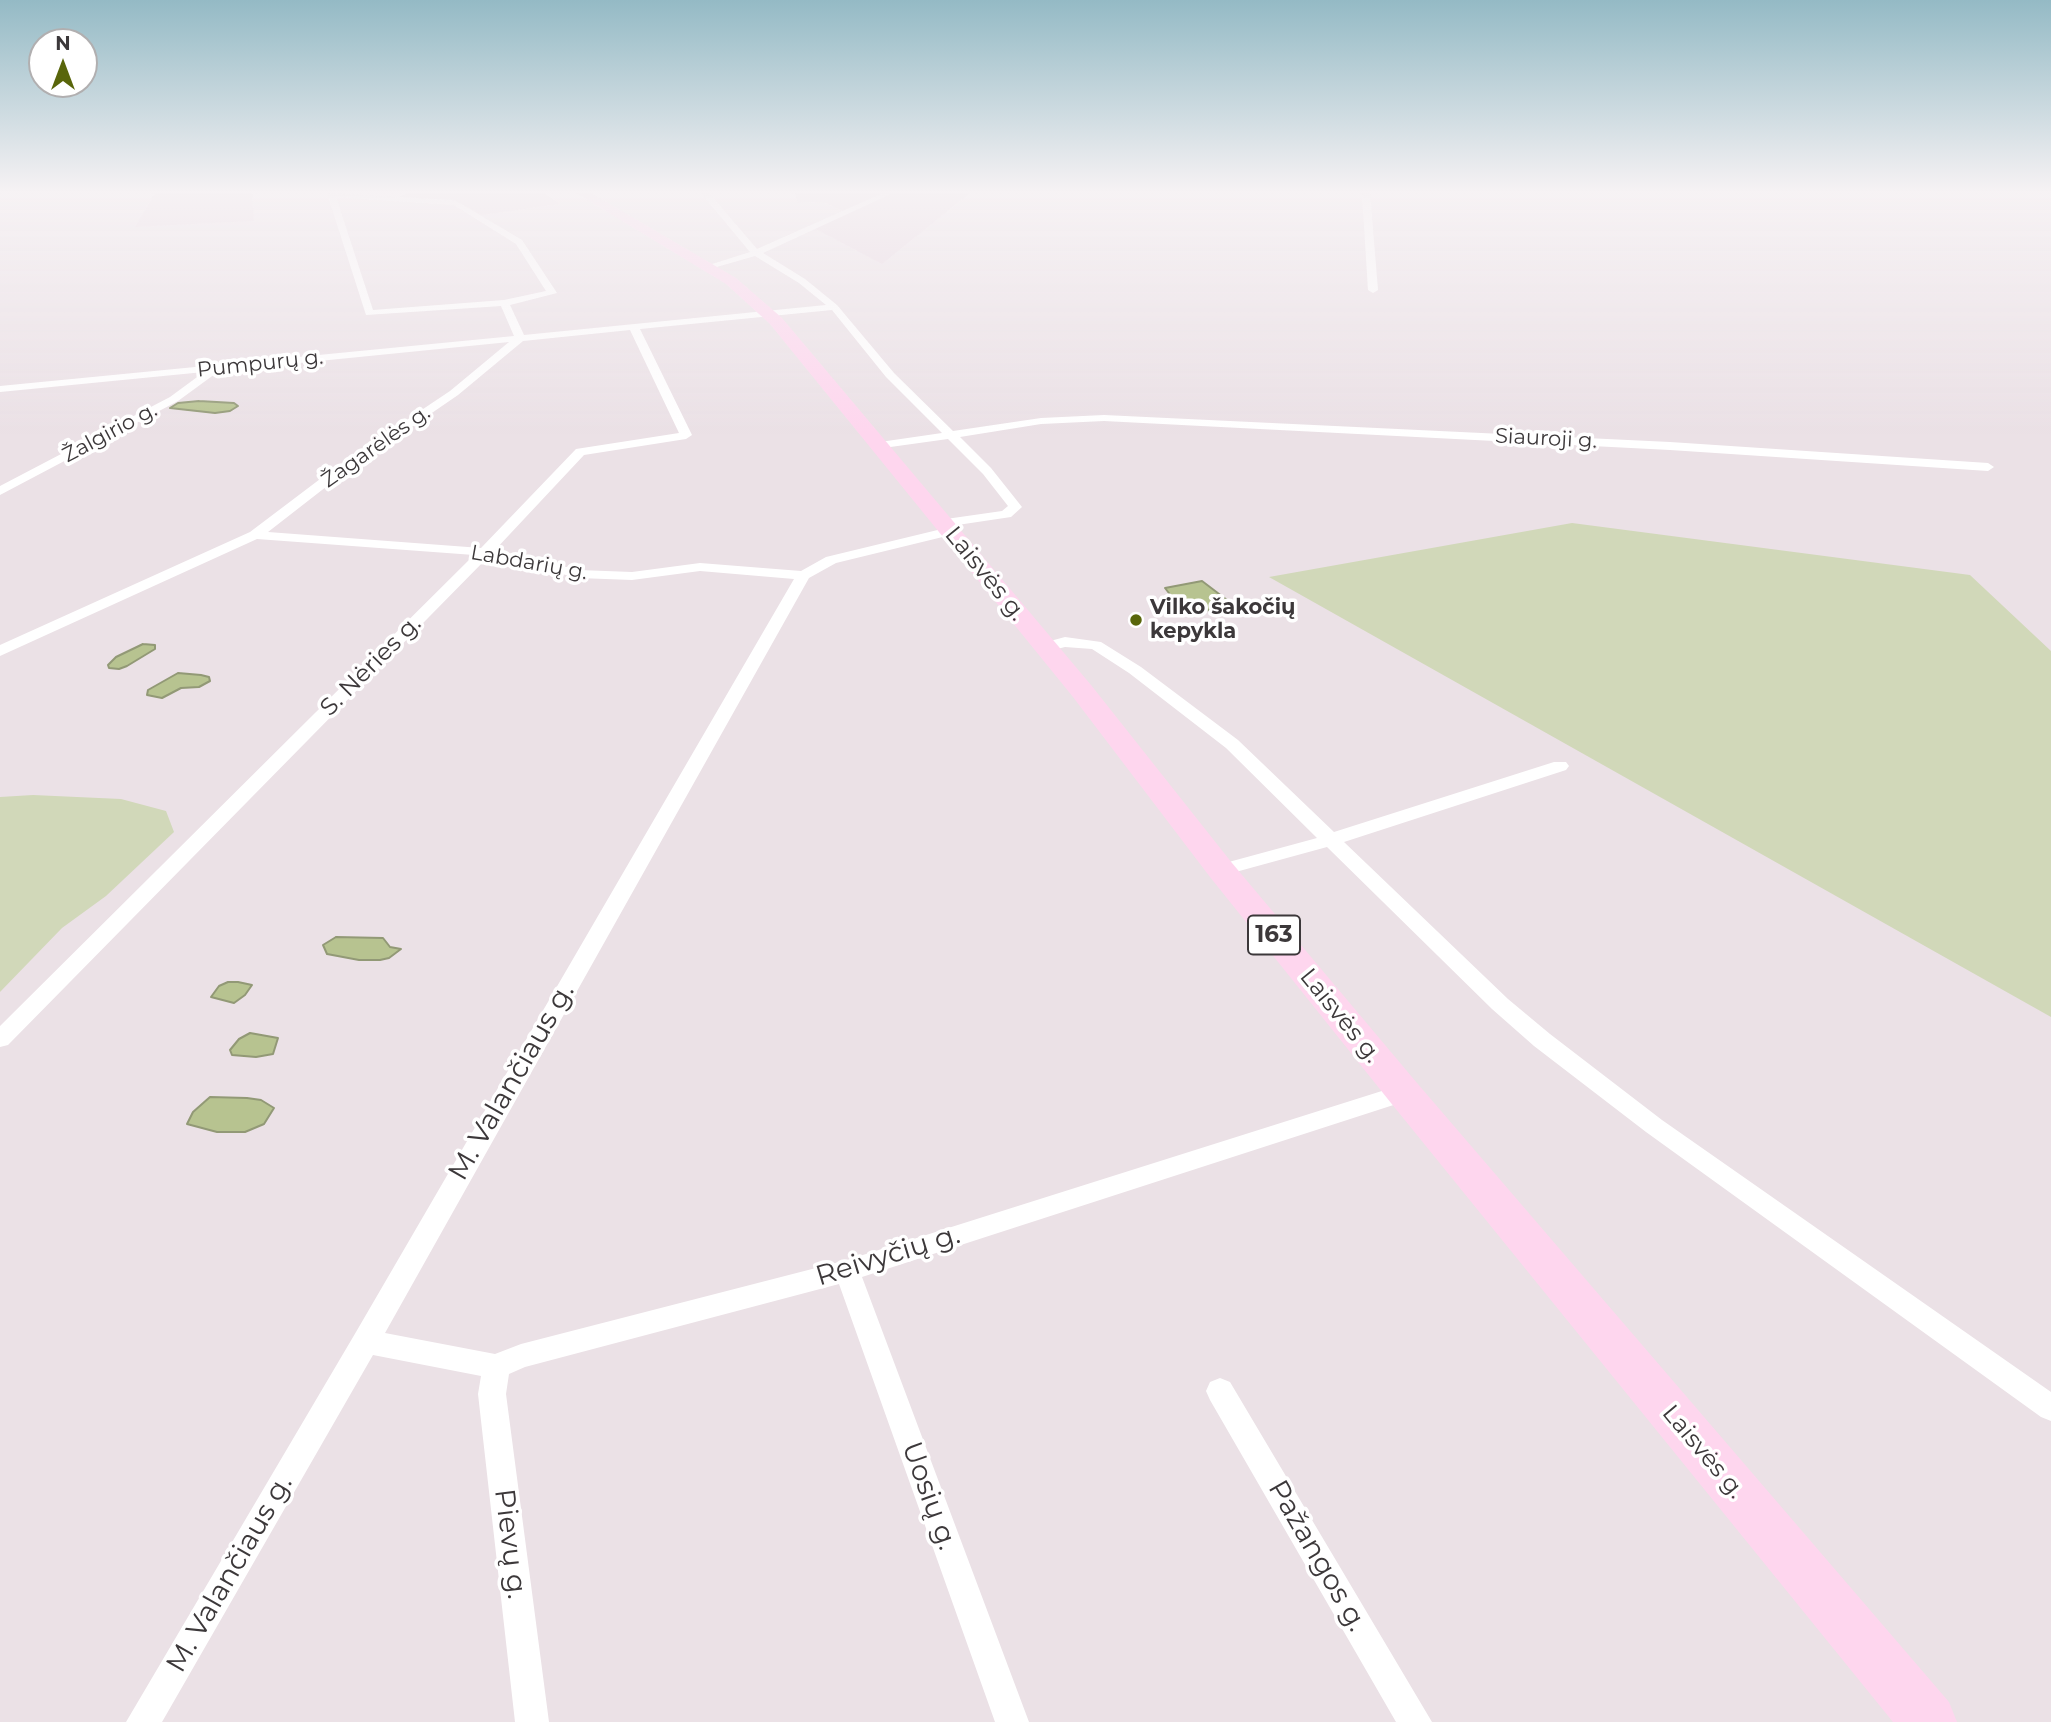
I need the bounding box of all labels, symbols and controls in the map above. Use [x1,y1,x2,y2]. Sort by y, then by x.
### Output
north arrow [28,28,98,98]
text: N [55,32,71,55]
street label: Pumpurų g. [196,345,324,383]
street label: Žalgirio g. [59,398,161,468]
street label: Žagarėlės g. [317,400,435,494]
street label: Siauroji g. [1494,424,1598,454]
street label: Laisvės g. [938,521,1032,627]
street label: Labdarių g. [469,540,589,586]
place label: Vilko šakočių kepykla [1150,595,1295,645]
street label: S. Nėries g. [315,610,427,722]
marker: Vilko šakočių kepykla [1128,612,1144,628]
road number: 163 [1248,916,1300,954]
street label: Laisvės g. [1293,963,1387,1069]
street label: M. Valančiaus g. [442,977,582,1187]
street label: Reivyčių g. [812,1218,964,1294]
street label: Laisvės g. [1656,1400,1750,1504]
street label: Uosių g. [894,1438,964,1554]
street label: M. Valančiaus g. [160,1469,300,1679]
street label: Pažangos g. [1260,1475,1374,1637]
street label: Pievų g. [487,1487,533,1601]

